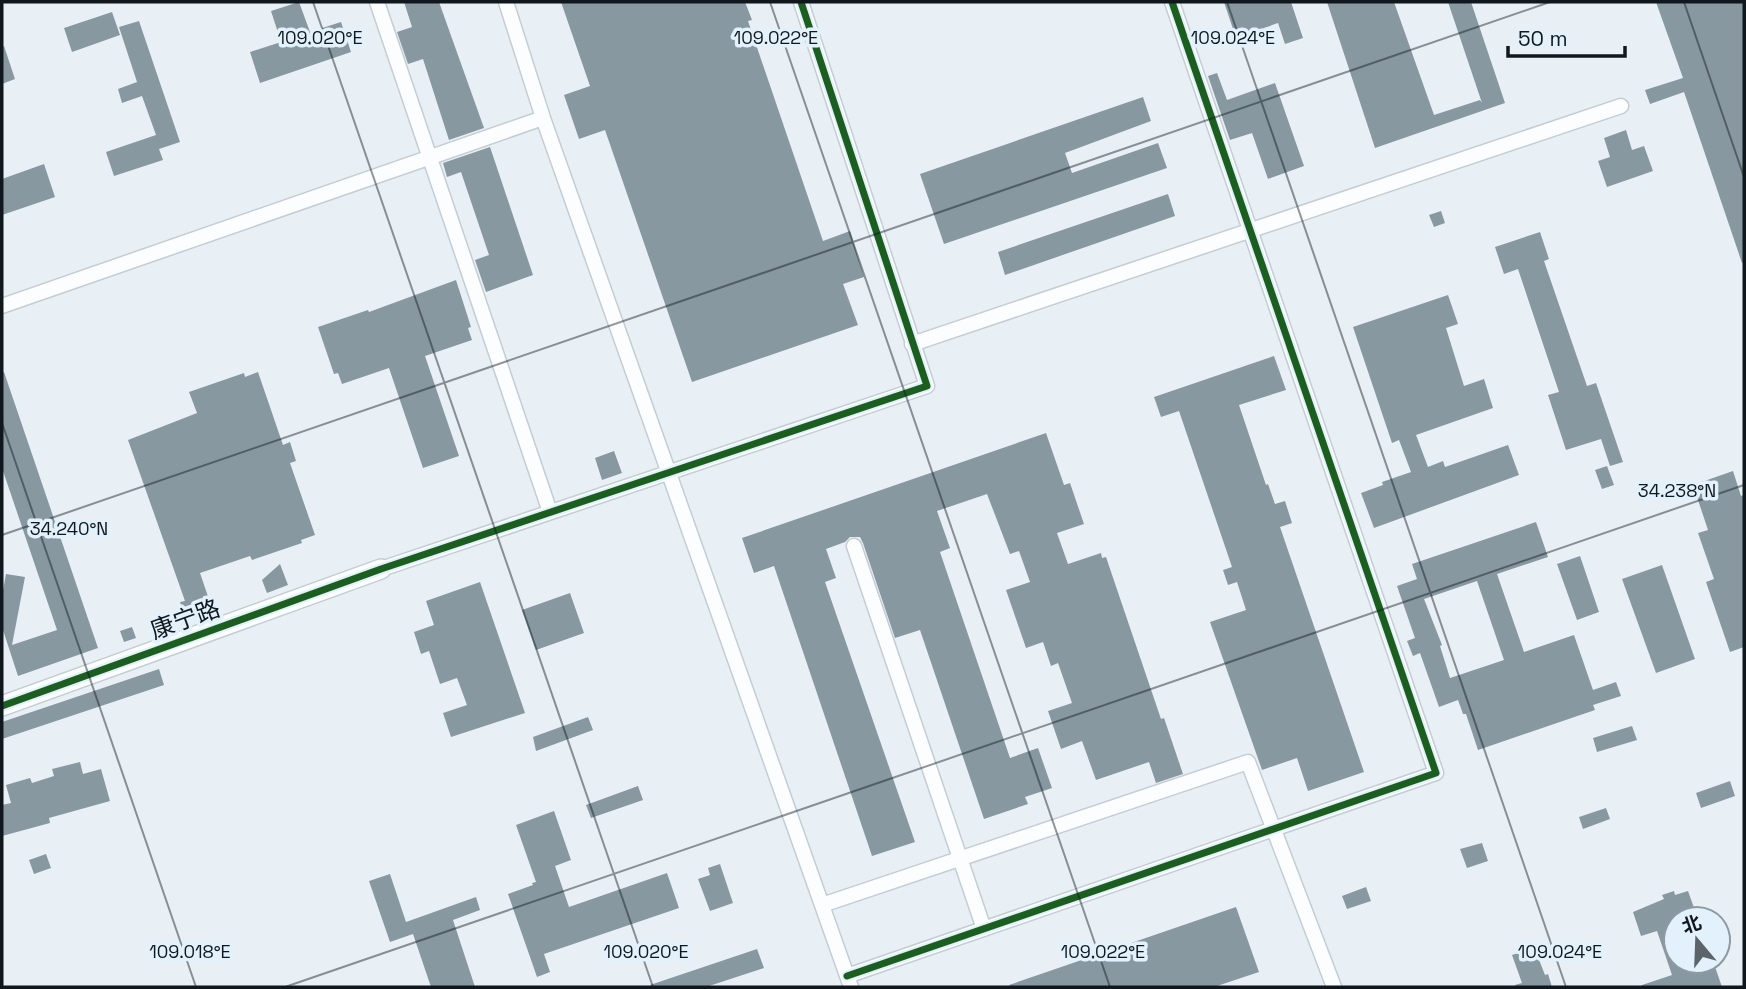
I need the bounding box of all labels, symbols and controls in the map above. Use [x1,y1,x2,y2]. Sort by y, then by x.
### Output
scale bar [1508,14,1625,58]
text: 50 m [1518,25,1568,52]
text: 109.020°E [277,26,363,49]
text: 109.022°E [734,26,818,49]
text: 109.024°E [1191,26,1275,49]
text: 34.238°N [1638,479,1716,502]
text: 34.240°N [30,517,108,540]
street label: 康宁路 [146,592,224,646]
north arrow [1662,905,1732,975]
text: 北 [1679,909,1705,939]
text: 109.018°E [149,940,231,963]
text: 109.020°E [603,940,689,963]
text: 109.022°E [1061,940,1145,963]
text: 109.024°E [1518,940,1602,963]

